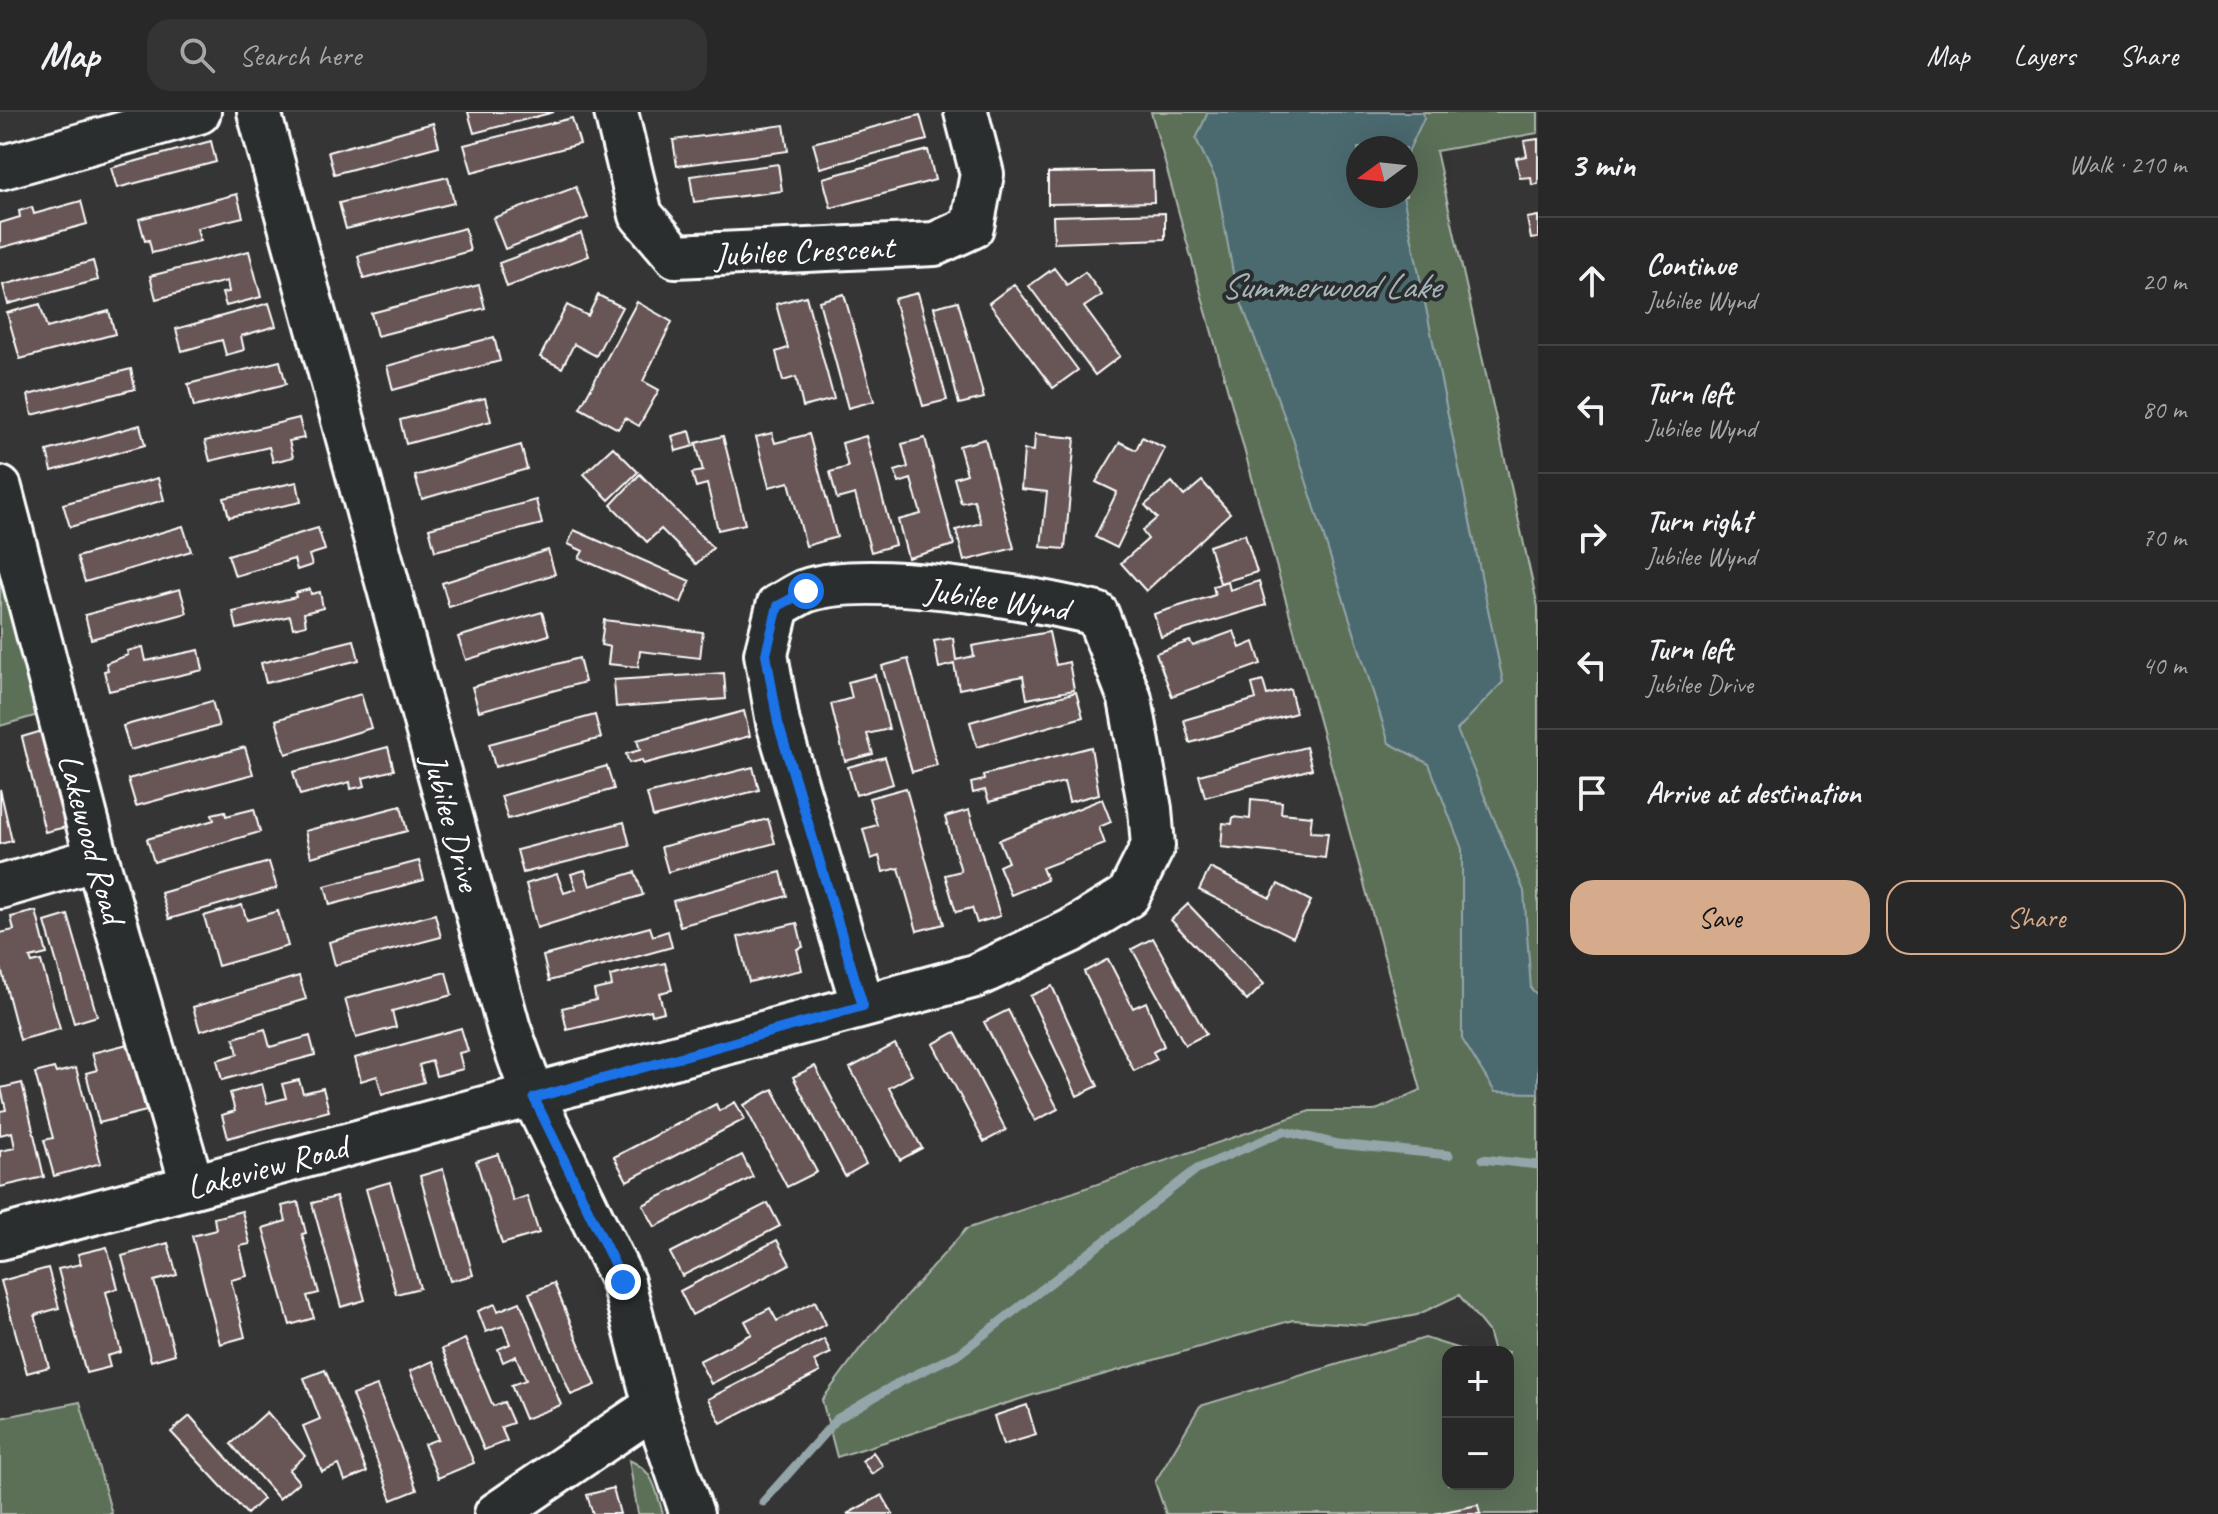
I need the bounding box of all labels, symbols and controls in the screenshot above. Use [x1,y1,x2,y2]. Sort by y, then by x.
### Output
search box [147,19,707,91]
text: Map [40,32,99,79]
icon: search [175,33,219,77]
text: Search here [239,36,361,74]
text: Map [1927,38,1970,73]
text: Layers [2014,38,2075,73]
text: Share [2119,38,2178,73]
north arrow [1346,136,1418,208]
text: 3 min [1570,143,1635,186]
text: Walk · 210 m [2069,148,2186,181]
street label: Jubilee Crescent [711,224,899,276]
text: Continue [1646,246,1736,284]
icon: ahead [1570,259,1614,303]
water label: Summerwood Lake [1221,263,1445,309]
text: 20 m [2142,265,2186,298]
text: Jubilee Wynd [1646,284,1756,317]
text: Turn left [1646,374,1733,412]
icon: left [1570,387,1614,431]
text: 80 m [2142,393,2186,426]
text: Jubilee Wynd [1646,412,1756,445]
text: Turn right [1646,502,1751,540]
icon: right [1570,515,1614,559]
text: 70 m [2142,521,2186,554]
text: Jubilee Wynd [1646,540,1756,573]
street label: Jubilee Wynd [921,567,1077,631]
route start [788,573,824,609]
text: Turn left [1646,630,1733,668]
icon: left [1570,643,1614,687]
text: 40 m [2142,649,2186,682]
text: Jubilee Drive [1646,668,1753,701]
street label: Jubilee Drive [413,747,492,897]
street label: Lakewood Road [49,749,137,932]
icon: arrive [1570,771,1614,815]
text: Arrive at destination [1646,774,1861,812]
button: Save [1570,880,1870,955]
button: Share [1886,880,2186,955]
street label: Lakeview Road [181,1123,356,1208]
route end [605,1264,641,1300]
map controls [1442,1346,1514,1490]
button: + [1442,1346,1514,1418]
button: − [1442,1418,1514,1490]

